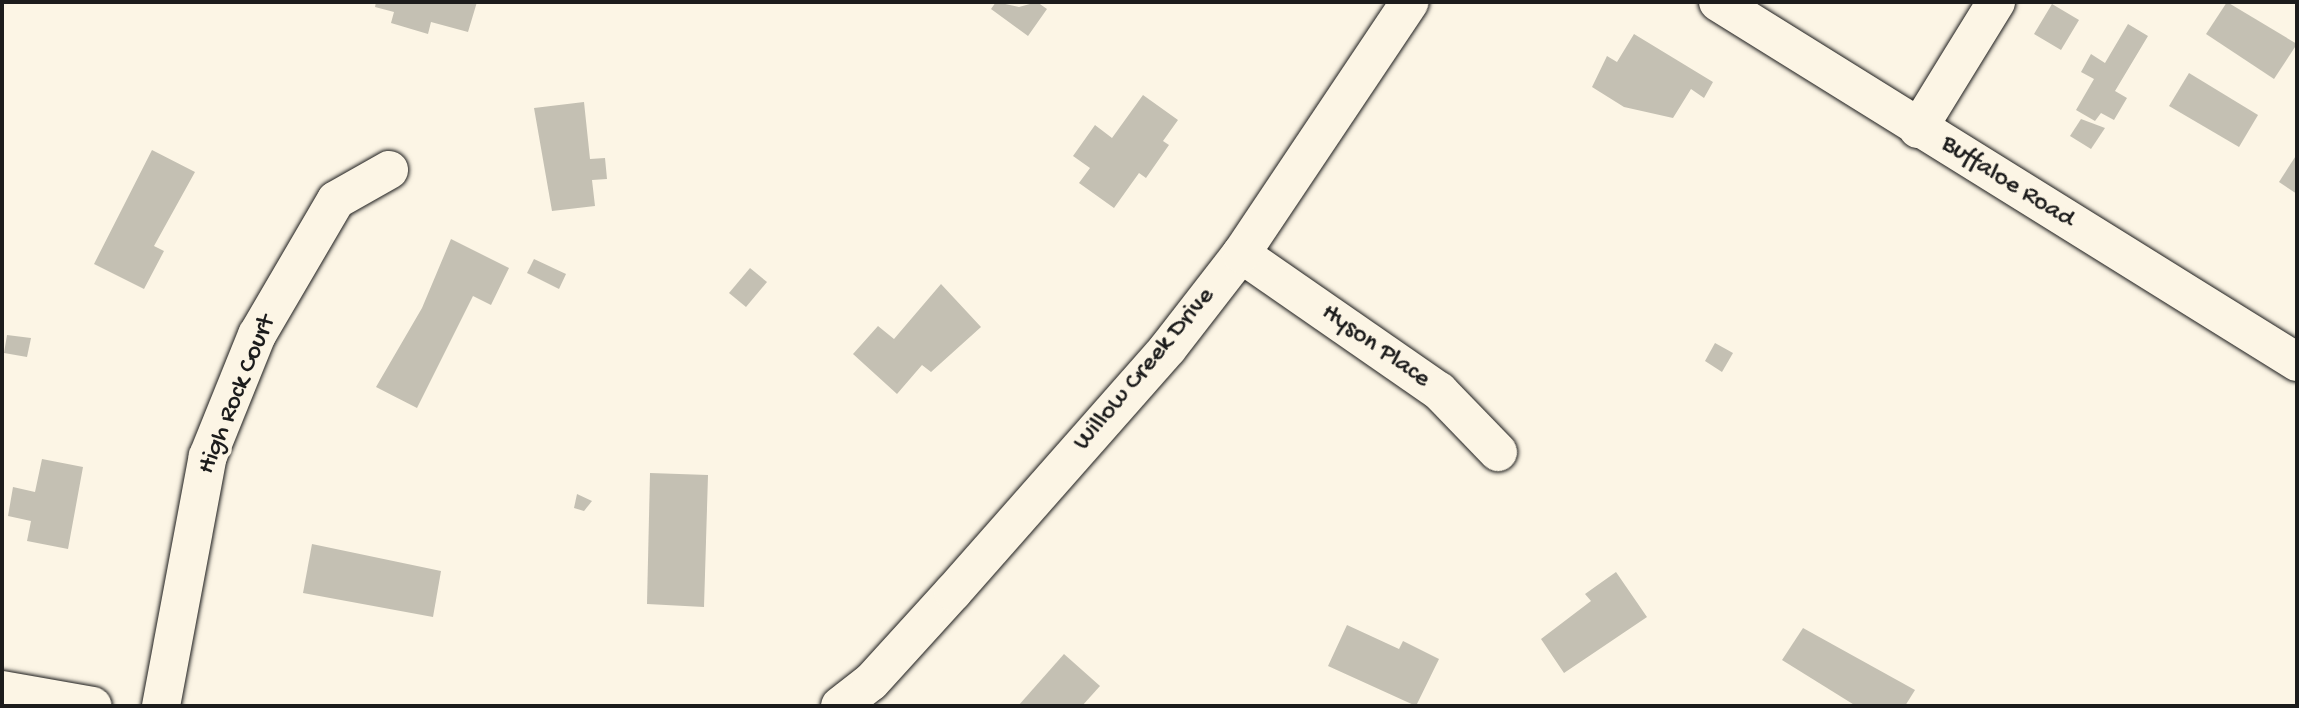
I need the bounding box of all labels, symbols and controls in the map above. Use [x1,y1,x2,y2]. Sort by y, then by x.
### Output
street label: Buffaloe Road [1935,130,2079,236]
street label: Willow Creek Drive [1068,282,1222,458]
street label: Hyson Place [1314,298,1436,396]
street label: High Rock Court [192,311,284,479]

